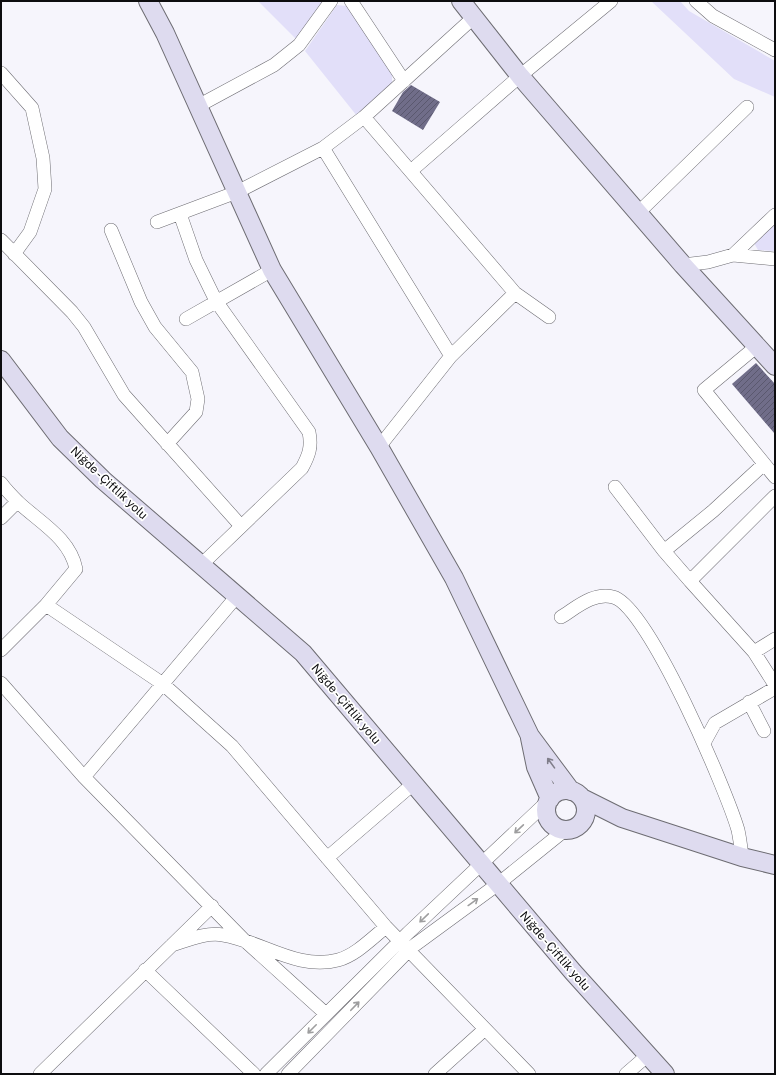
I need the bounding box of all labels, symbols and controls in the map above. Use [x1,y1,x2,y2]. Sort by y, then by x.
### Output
street label: Niğde - Çiftlik yolu [68,444,150,522]
street label: Niğde - Çiftlik yolu [308,661,384,747]
one-way arrow [547,757,555,768]
one-way arrow [514,824,524,834]
one-way arrow [467,898,478,907]
street label: Niğde - Çiftlik yolu [517,909,593,993]
one-way arrow [419,913,429,923]
one-way arrow [350,1001,359,1011]
one-way arrow [307,1024,316,1034]

